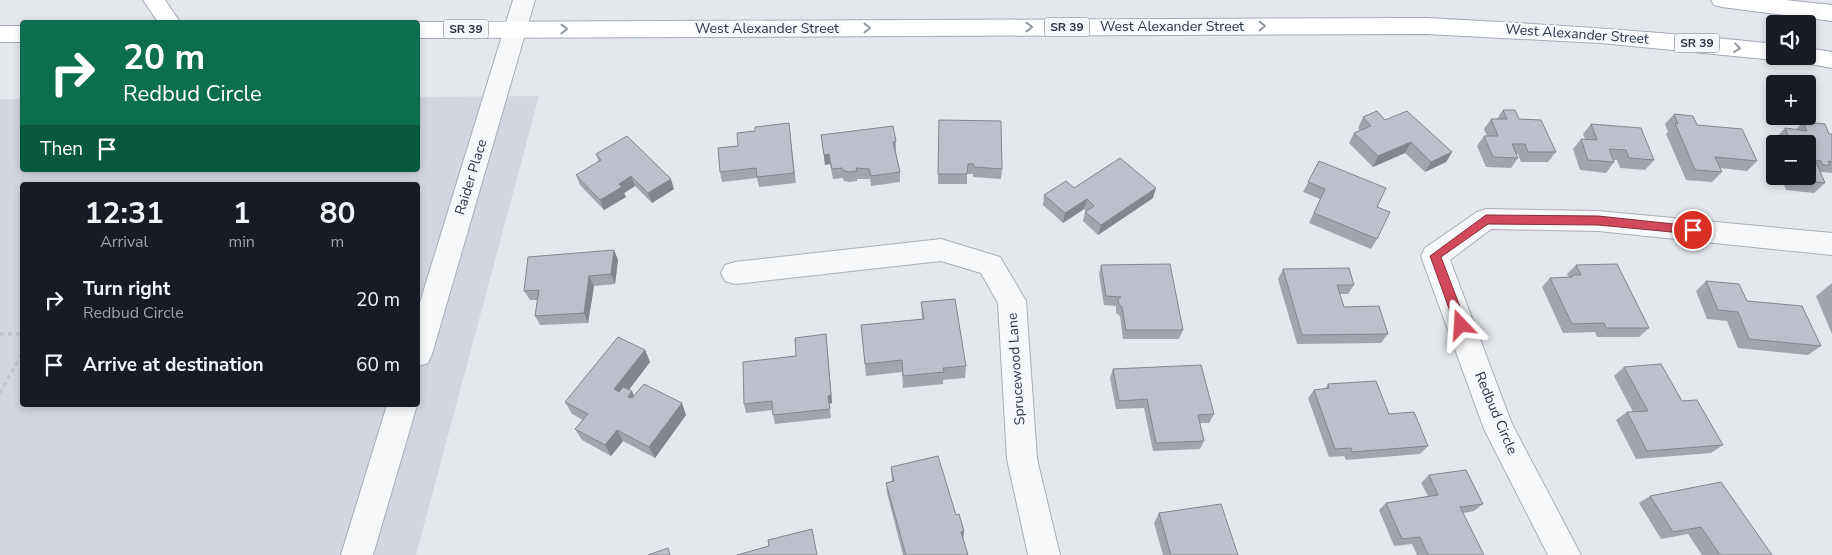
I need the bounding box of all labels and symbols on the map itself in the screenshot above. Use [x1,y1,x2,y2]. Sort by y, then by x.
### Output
street label: West Alexander Street [1100,17,1244,36]
road number: SR 39 [1044,18,1090,36]
street label: West Alexander Street [695,19,839,38]
road number: SR 39 [444,20,488,38]
street label: West Alexander Street [1505,20,1650,49]
one-way arrow [1258,21,1266,31]
one-way arrow [1026,22,1033,32]
one-way arrow [863,23,871,33]
one-way arrow [560,24,568,34]
road number: SR 39 [1674,34,1720,52]
one-way arrow [1733,42,1741,53]
street label: Raider Place [450,137,492,217]
pin [1672,209,1714,251]
position arrow [1434,298,1486,350]
street label: Sprucewood Lane [1003,312,1029,426]
street label: Redbud Circle [1470,369,1522,457]

